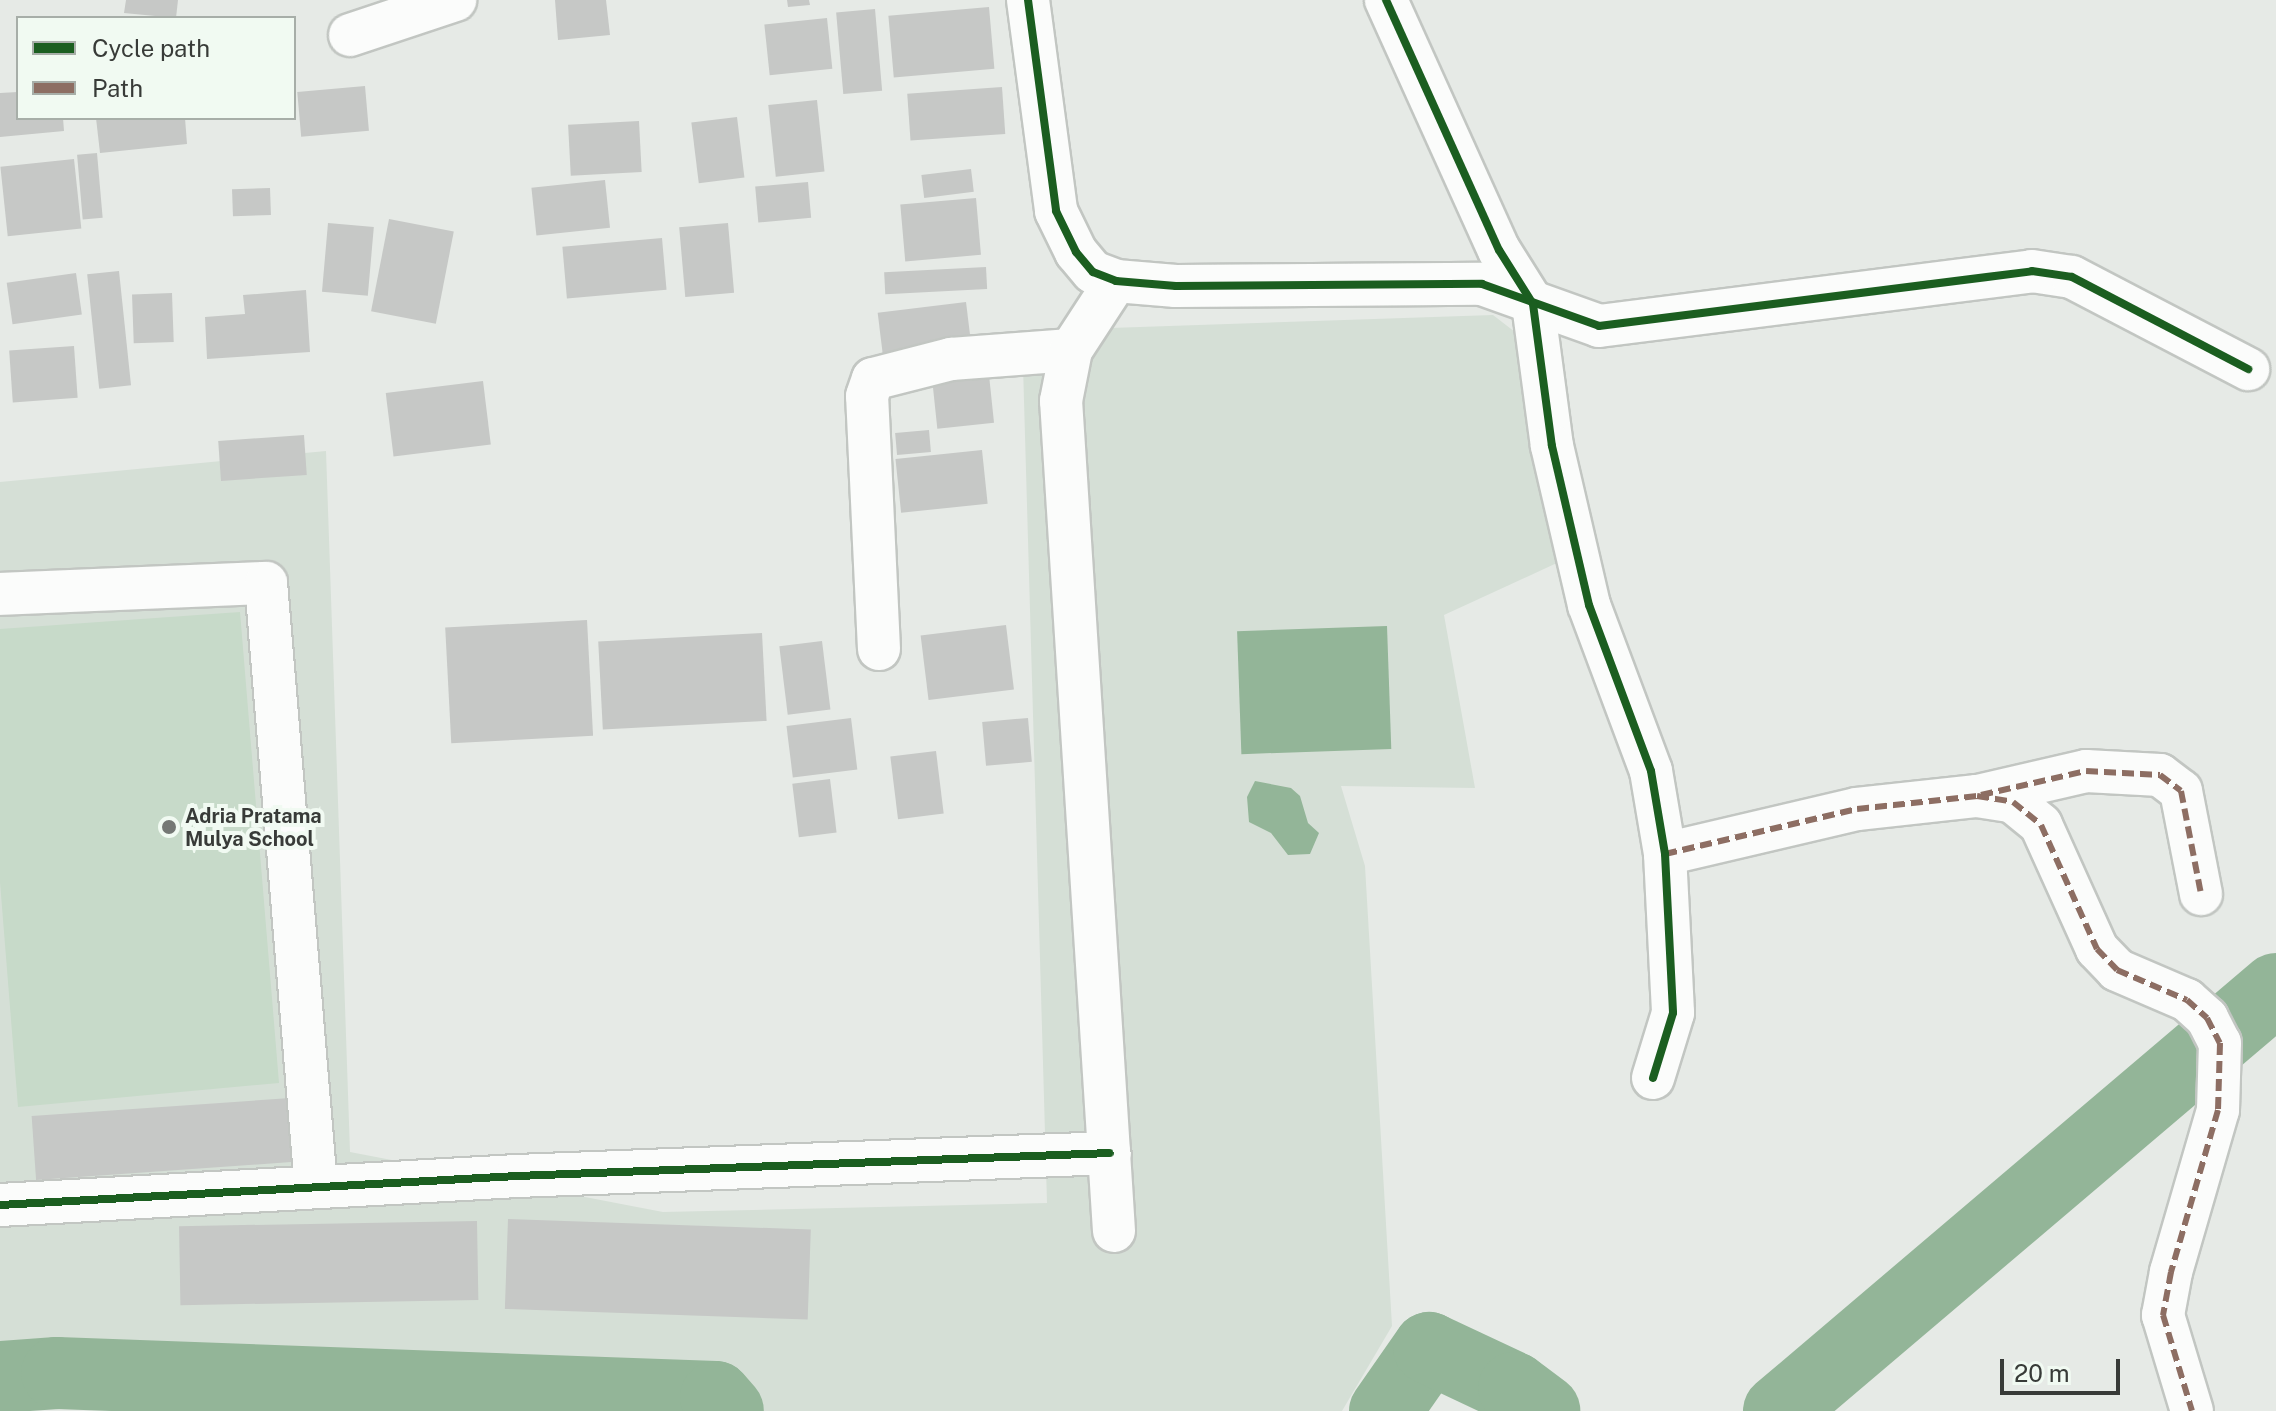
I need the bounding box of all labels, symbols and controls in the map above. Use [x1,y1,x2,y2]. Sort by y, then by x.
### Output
legend [16,16,296,120]
text: Cycle path [92,34,210,62]
text: Path [92,74,143,102]
place label: Adria Pratama Mulya School [185,804,322,851]
marker: Adria Pratama Mulya School [160,818,178,836]
scale bar [2004,1343,2124,1393]
text: 20 m [2014,1359,2070,1387]

